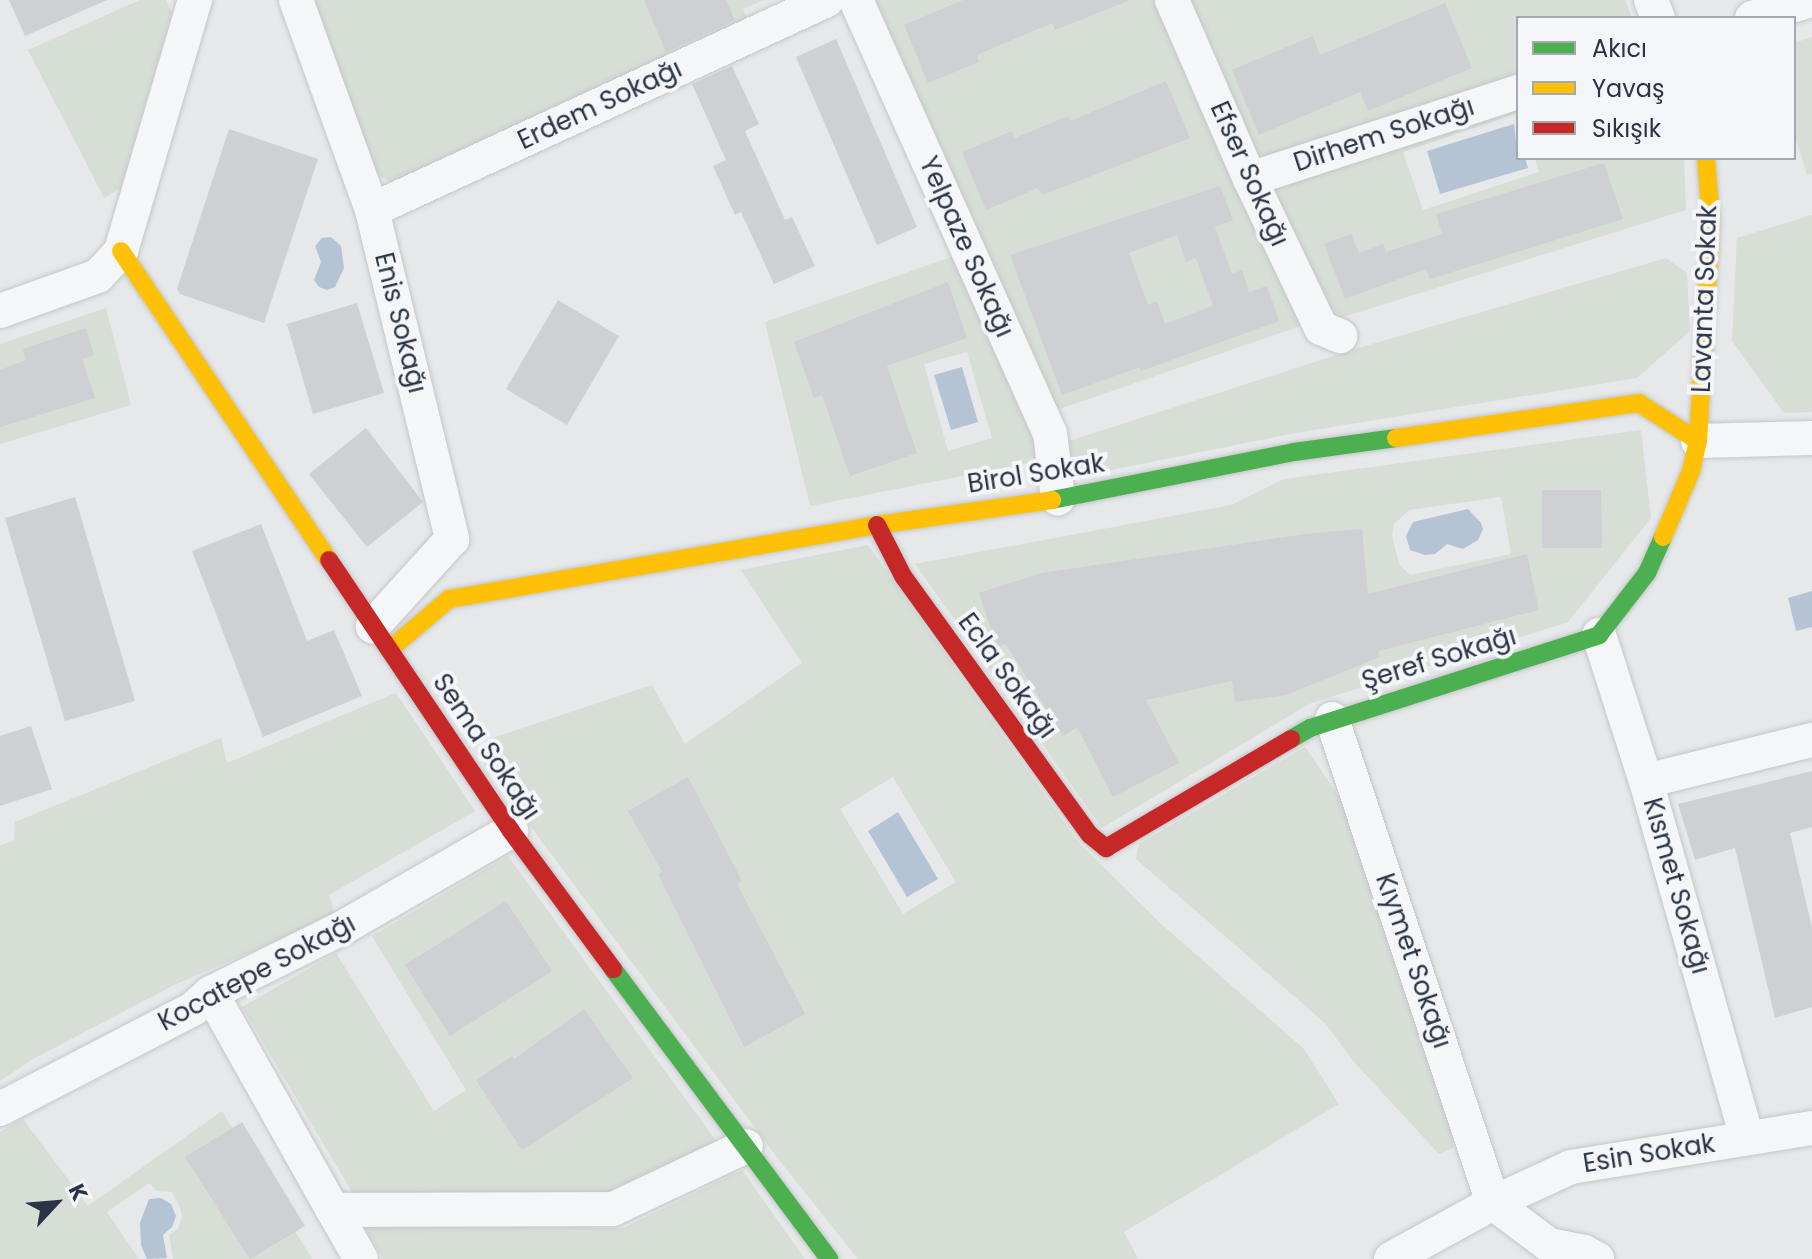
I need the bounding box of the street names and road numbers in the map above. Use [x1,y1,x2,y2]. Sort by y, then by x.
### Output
street label: Erdem Sokağı [513,53,687,157]
street label: Dirhem Sokağı [1290,91,1478,179]
street label: Efser Sokağı [1203,97,1295,251]
street label: Yelpaze Sokağı [912,152,1020,342]
street label: Lavanta Sokak [1686,205,1724,393]
street label: Enis Sokağı [367,249,433,397]
street label: Birol Sokak [965,448,1107,500]
street label: Ecla Sokağı [951,607,1063,745]
street label: Şeref Sokağı [1358,621,1520,697]
street label: Sema Sokağı [426,668,546,826]
street label: Kısmet Sokağı [1636,794,1716,978]
street label: Kıymet Sokağı [1369,870,1457,1052]
street label: Kocatepe Sokağı [153,908,361,1038]
street label: Esin Sokak [1581,1128,1717,1180]

